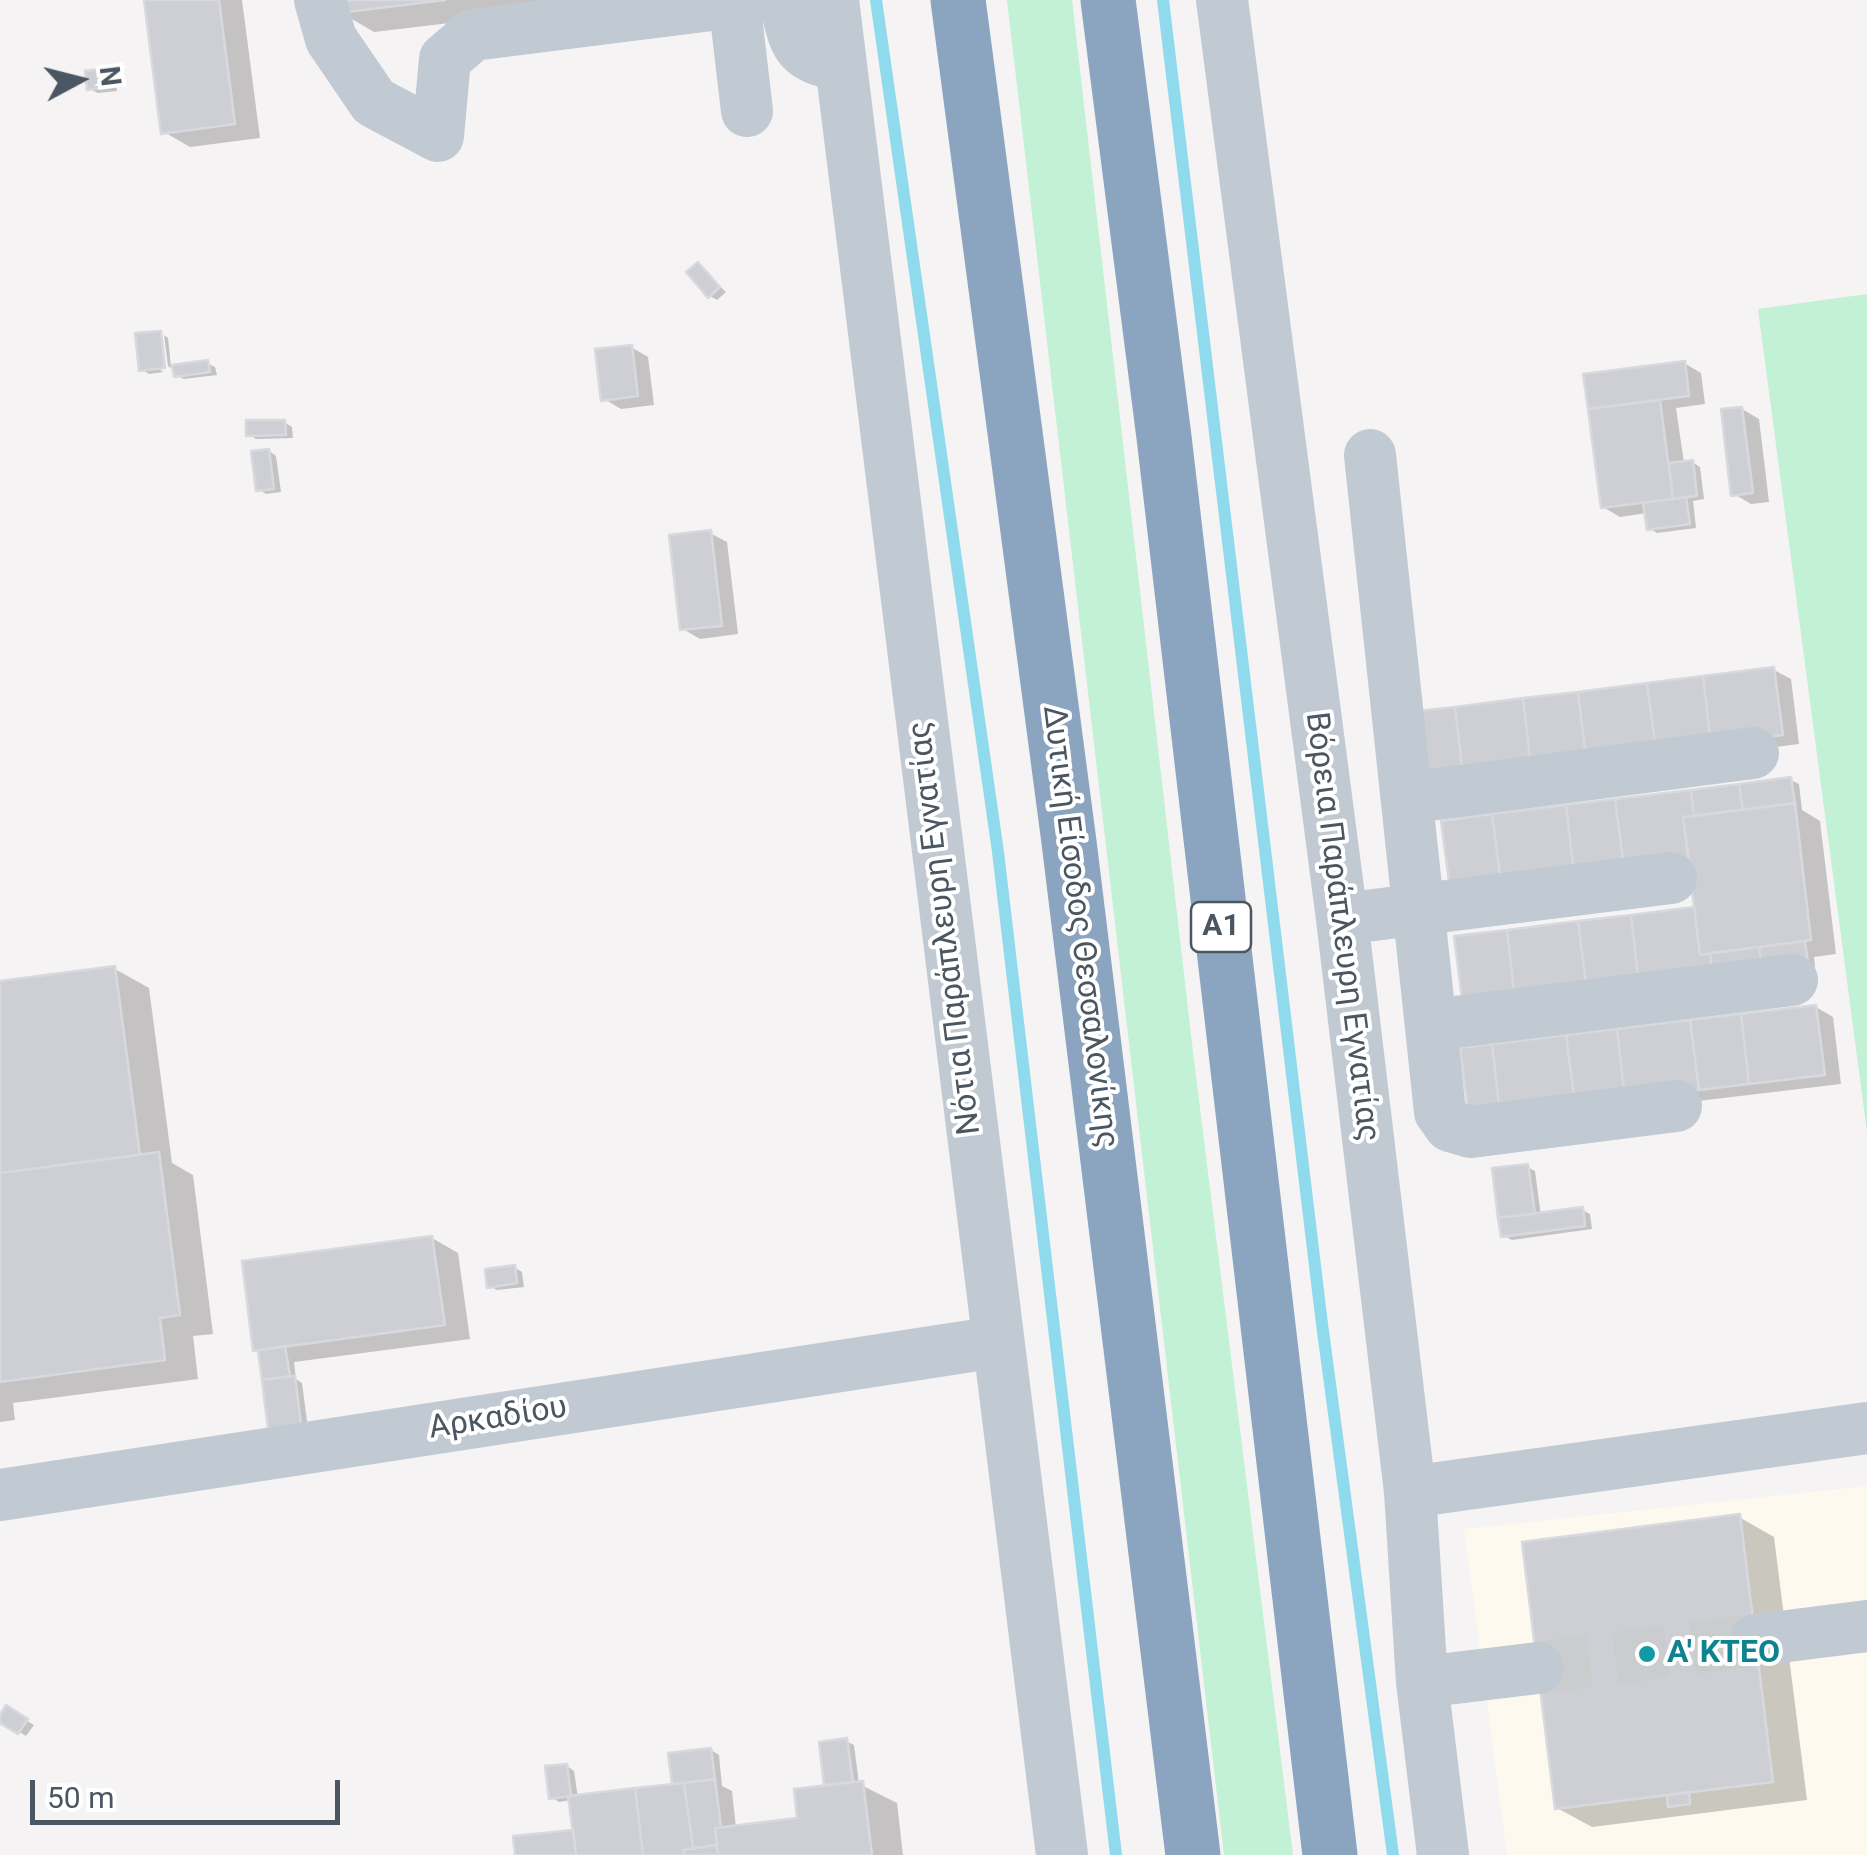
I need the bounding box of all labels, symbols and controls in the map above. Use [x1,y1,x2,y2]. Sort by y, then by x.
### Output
north arrow [30,30,130,130]
text: N [93,64,128,88]
street label: Δυτική Είσοδος Θεσσαλονίκης [1033,703,1125,1151]
street label: Βόρεια Παράπλευρη Εγνατίας [1296,710,1386,1144]
street label: Νότια Παράπλευρη Εγνατίας [902,719,990,1137]
road number: Α1 [1191,902,1251,952]
street label: Αρκαδίου [426,1389,570,1449]
place label: Α' ΚΤΕΟ [1667,1635,1780,1673]
marker: Α' ΚΤΕΟ [1636,1643,1658,1665]
scale bar [35,1760,345,1822]
text: 50 m [47,1780,114,1815]

